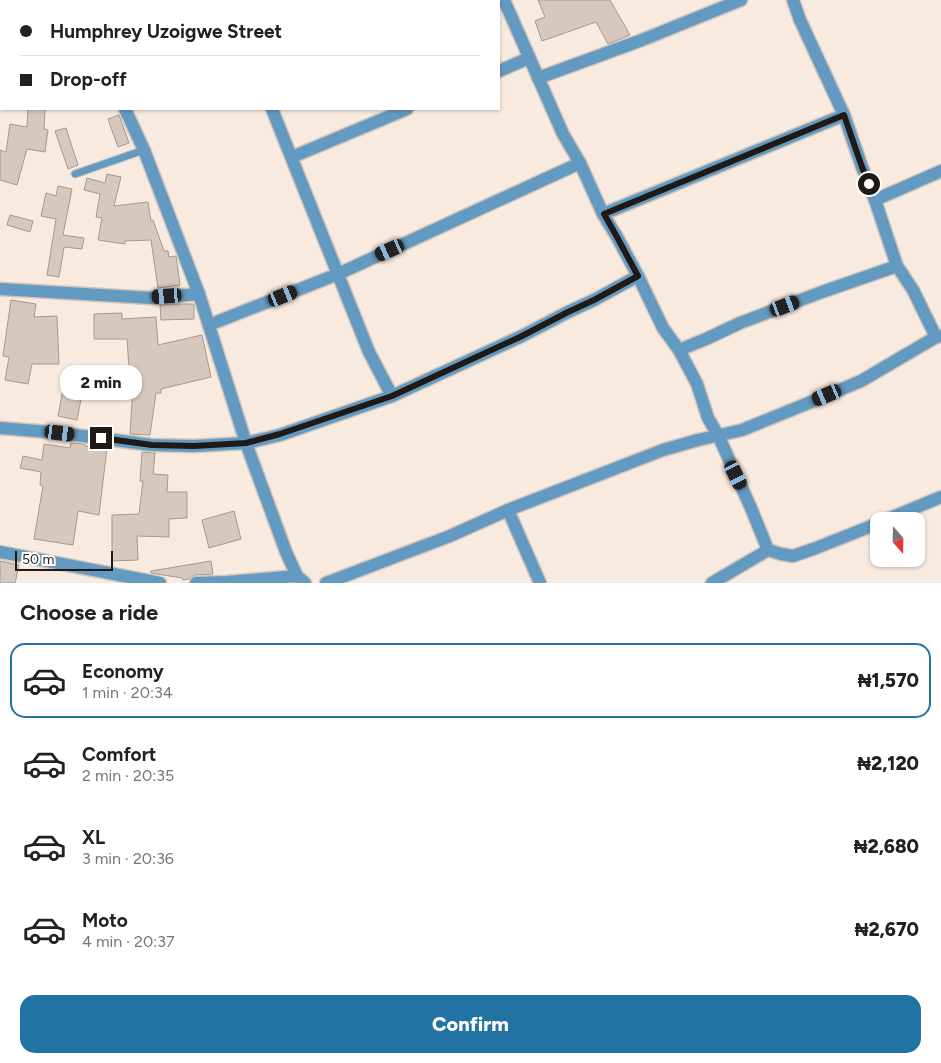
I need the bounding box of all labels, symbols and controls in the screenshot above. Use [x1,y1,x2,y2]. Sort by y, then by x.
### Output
text: Humphrey Uzoigwe Street [50,20,282,43]
text: Drop-off [50,68,127,91]
route start [858,173,880,195]
car [373,237,406,263]
car [266,283,299,309]
car [151,287,182,305]
car [768,294,801,318]
callout: 2 min [60,366,142,400]
text: 2 min [81,373,121,392]
car [810,382,843,408]
car [44,424,75,442]
route end [90,427,112,449]
car [722,458,749,492]
north arrow [870,512,925,568]
map controls [870,512,925,567]
scale bar [15,548,112,571]
text: 50 m [22,551,54,568]
text: Choose a ride [20,599,158,626]
icon: car [22,658,67,703]
text: Economy [82,660,164,683]
text: ₦1,570 [858,669,919,692]
text: 1 min · 20:34 [82,683,173,702]
icon: car [22,741,67,786]
text: Comfort [82,743,157,766]
text: ₦2,120 [857,752,919,775]
text: 2 min · 20:35 [82,766,174,785]
icon: car [22,824,67,869]
text: XL [82,826,105,849]
text: ₦2,680 [854,835,919,858]
text: 3 min · 20:36 [82,849,174,868]
icon: car [22,907,67,952]
text: Moto [82,909,128,932]
text: ₦2,670 [855,918,919,941]
text: 4 min · 20:37 [82,932,175,951]
button: Confirm [20,995,921,1053]

